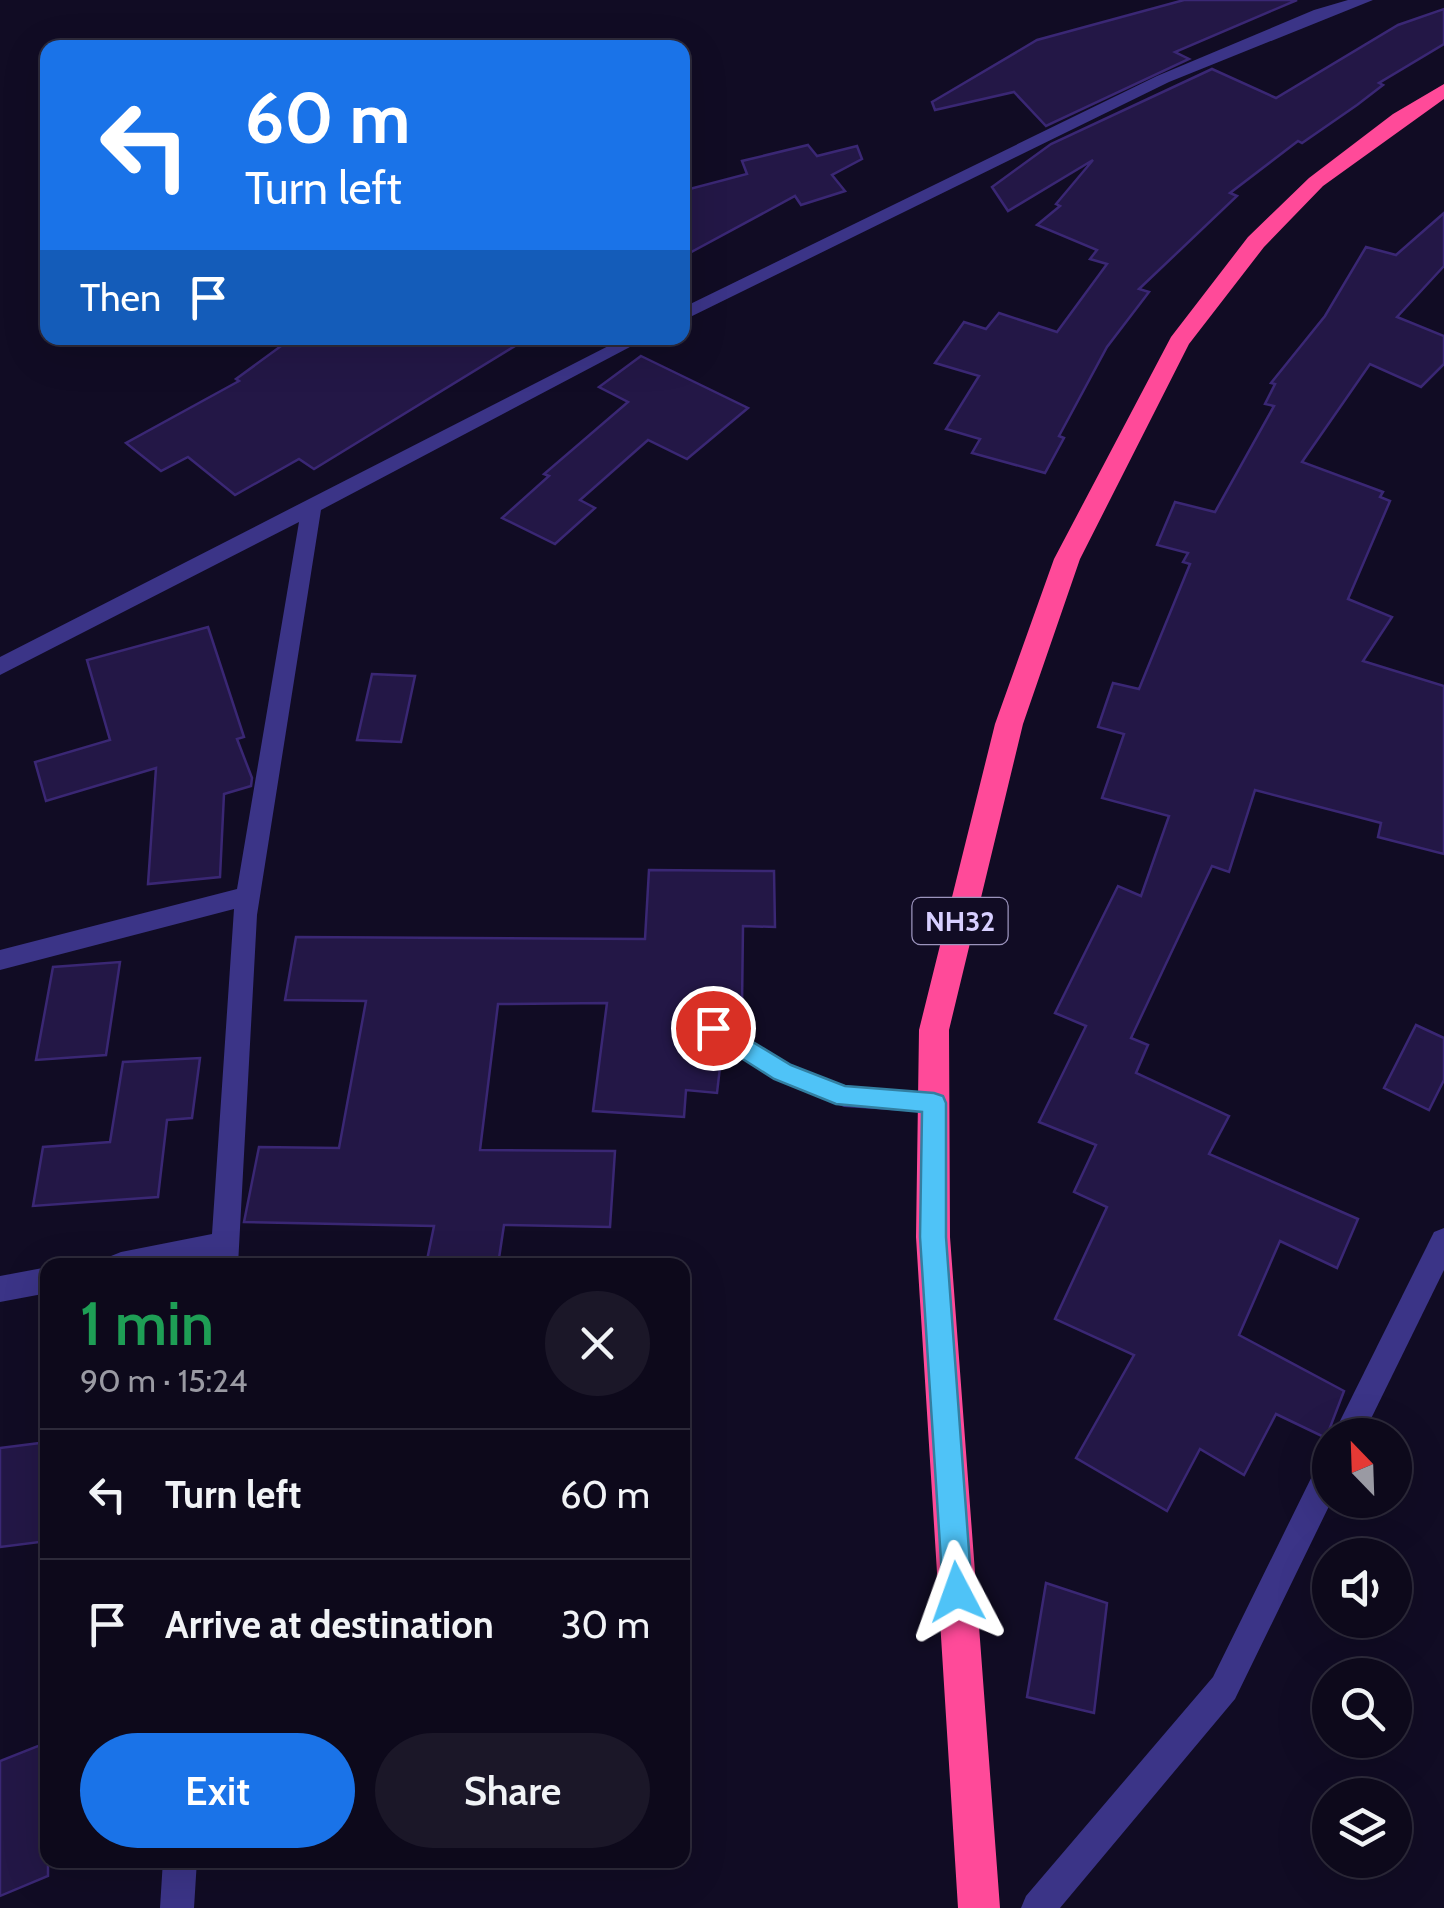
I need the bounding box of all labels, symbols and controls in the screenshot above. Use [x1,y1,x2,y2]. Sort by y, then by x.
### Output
text: 60 m [245,75,410,161]
icon: left [80,80,210,210]
text: Turn left [245,161,402,215]
icon: arrive [181,270,236,325]
text: Then [80,274,161,321]
road number: NH32 [912,898,1008,944]
pin [671,986,756,1071]
icon: arrive [686,1001,741,1056]
text: 1 min [80,1287,214,1360]
button: close [545,1291,650,1396]
text: 90 m · 15:24 [80,1361,247,1400]
north arrow [1312,1418,1412,1518]
map controls [1312,1418,1412,1878]
icon: left [80,1467,135,1522]
text: Turn left [165,1471,301,1518]
text: 60 m [560,1471,650,1518]
button: sound [1312,1538,1412,1638]
position arrow [905,1540,1009,1644]
icon: arrive [80,1597,135,1652]
text: Arrive at destination [165,1601,494,1648]
text: 30 m [561,1601,650,1648]
button: search [1312,1658,1412,1758]
button: Exit [80,1733,355,1848]
button: Share [375,1733,650,1848]
button: layers [1312,1778,1412,1878]

